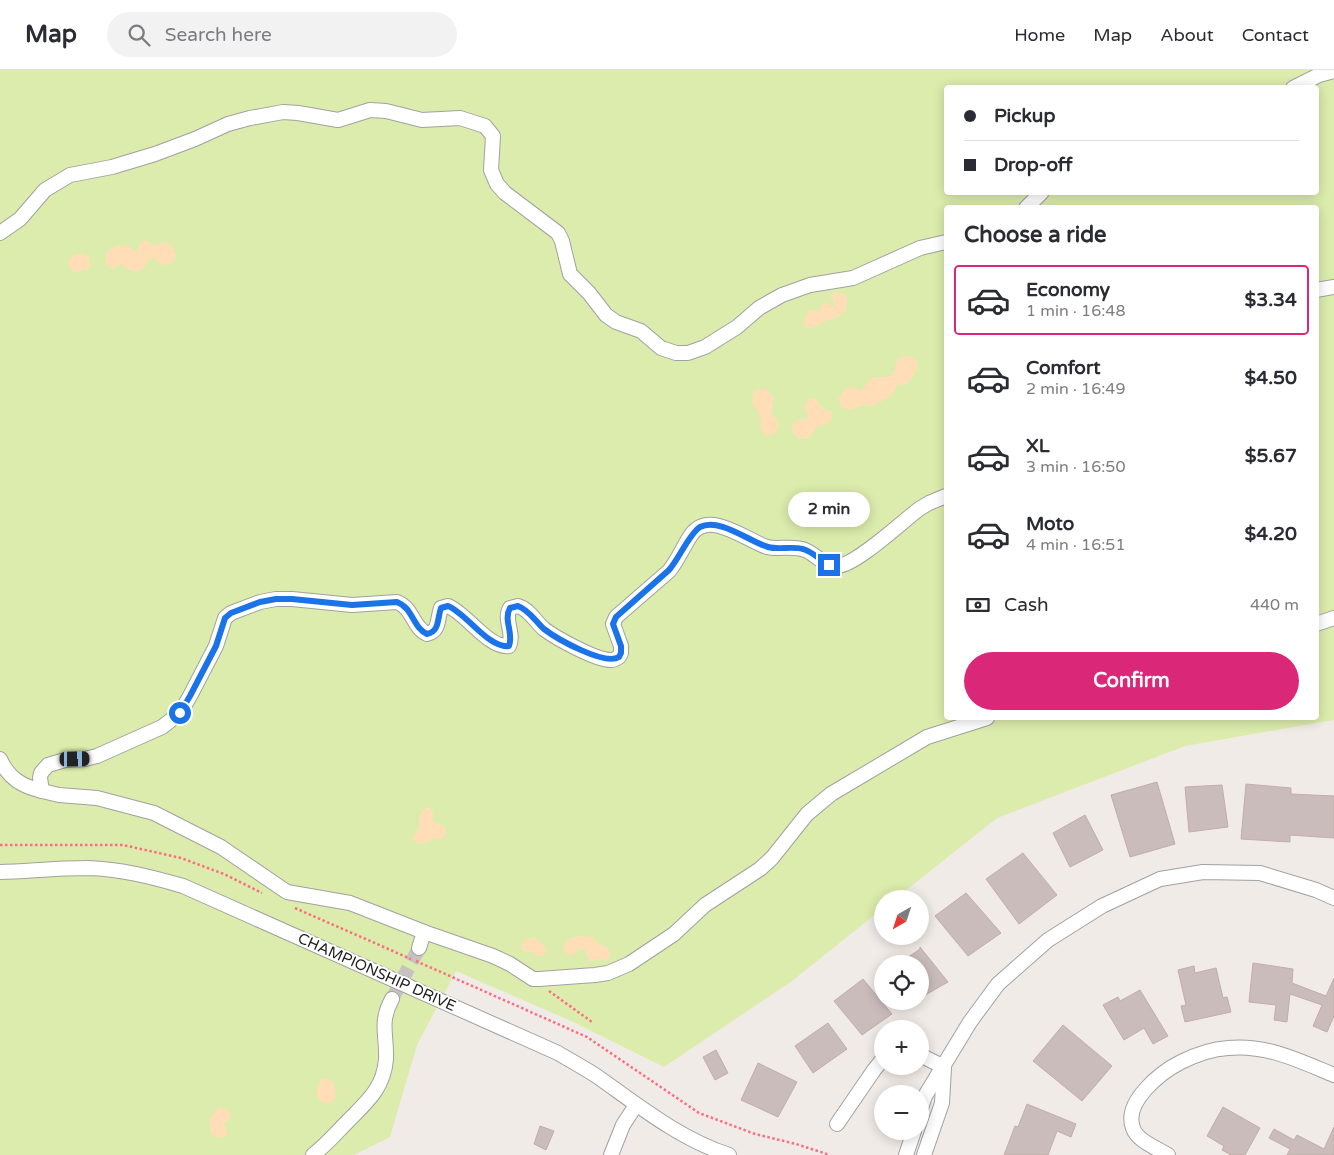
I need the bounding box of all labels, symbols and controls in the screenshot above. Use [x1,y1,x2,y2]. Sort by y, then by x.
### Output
search box [107,12,457,57]
text: Map [25,20,77,49]
icon: search [125,21,153,49]
text: Search here [165,24,272,46]
text: Home [1014,24,1065,46]
text: Map [1093,24,1132,46]
text: About [1160,24,1214,46]
text: Contact [1242,24,1309,46]
text: Pickup [994,105,1055,127]
text: Drop-off [994,154,1073,176]
text: Choose a ride [964,222,1107,248]
icon: car [966,278,1011,323]
text: Economy [1026,279,1110,301]
text: $3.34 [1245,289,1297,311]
text: 1 min · 16:48 [1026,301,1125,321]
icon: car [966,356,1011,401]
text: Comfort [1026,357,1100,379]
text: $4.50 [1245,367,1297,389]
text: 2 min · 16:49 [1026,379,1125,399]
icon: car [966,434,1011,479]
text: XL [1026,435,1050,457]
text: $5.67 [1245,445,1297,467]
text: 3 min · 16:50 [1026,457,1125,477]
callout: 2 min [788,492,870,528]
text: 2 min [808,499,850,519]
icon: car [966,512,1011,557]
text: Moto [1026,513,1074,535]
text: $4.20 [1245,523,1297,545]
text: 4 min · 16:51 [1026,535,1125,555]
route end [818,554,840,576]
icon: cash [964,591,992,619]
text: Cash [1004,594,1049,616]
text: 440 m [1250,595,1299,615]
button: Confirm [964,652,1299,710]
route start [169,702,191,724]
car [59,751,90,767]
north arrow [874,890,929,945]
map controls [874,890,929,1140]
street label: CHAMPIONSHIP DRIVE [295,929,459,1015]
button: locate [874,955,929,1010]
button: + [874,1020,929,1075]
button: − [874,1085,929,1140]

